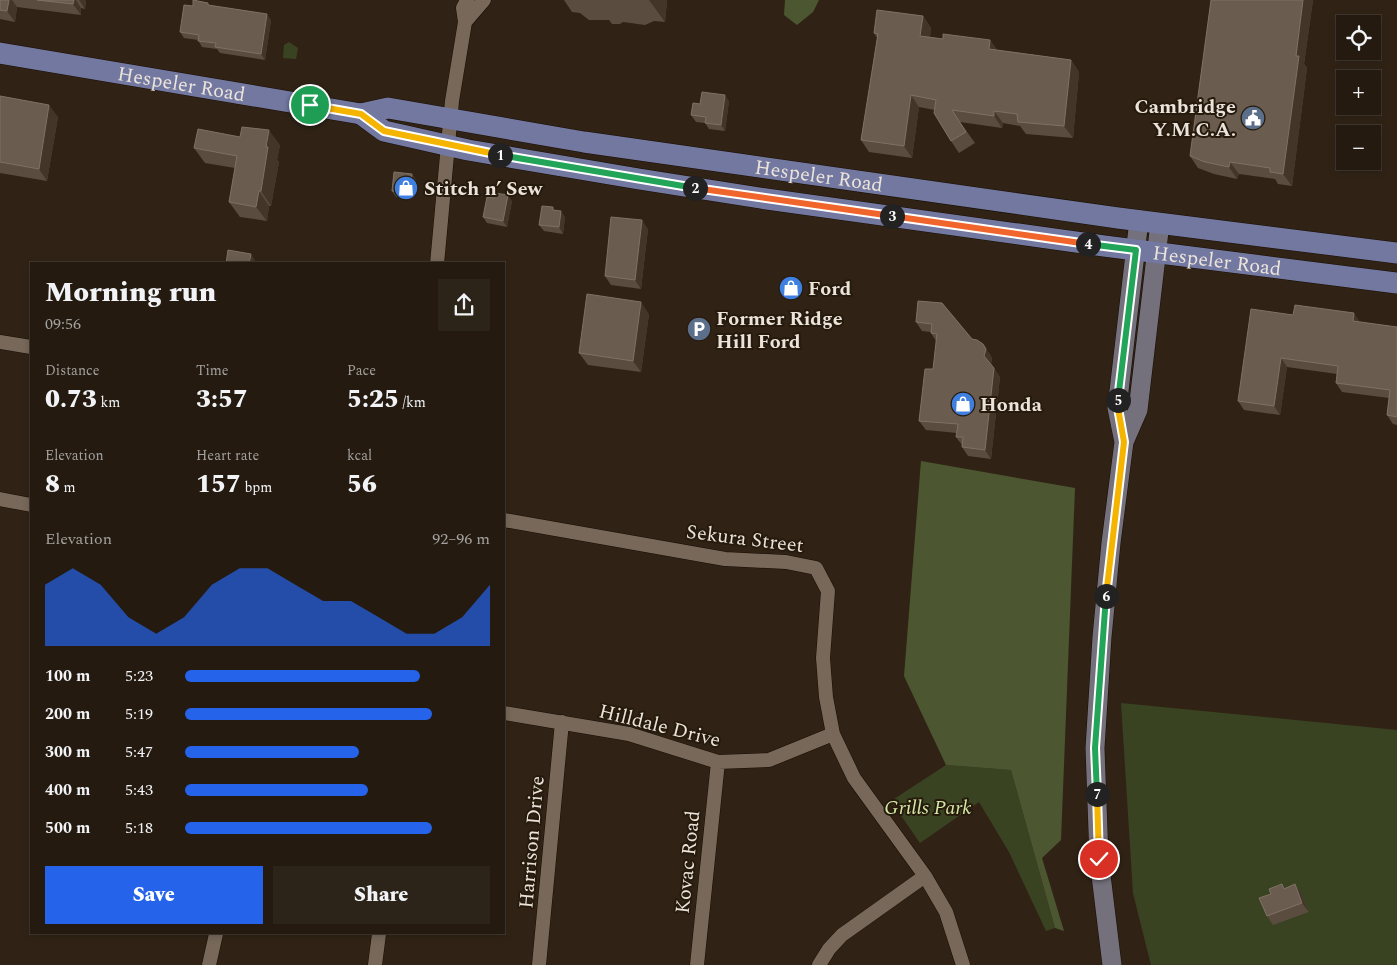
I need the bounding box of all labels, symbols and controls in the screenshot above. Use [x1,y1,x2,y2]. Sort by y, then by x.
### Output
map controls [1336,15,1381,170]
button: locate [1336,15,1381,60]
street label: Hespeler Road [115,59,248,110]
button: + [1336,70,1381,115]
pin [289,84,331,126]
icon: arrive [296,91,324,119]
place label: Cambridge Y.M.C.A. [1135,92,1236,145]
public building icon: Cambridge Y.M.C.A. [1240,105,1266,131]
button: − [1336,125,1381,170]
pin: 1 [488,142,512,168]
text: 1 [497,145,504,166]
street label: Hespeler Road [753,152,885,200]
place label: Stitch n’ Sew [424,174,544,204]
shop icon: Stitch n’ Sew [393,175,419,201]
pin: 2 [682,176,708,200]
text: 2 [692,178,699,199]
pin: 3 [880,204,904,228]
text: 3 [889,206,896,227]
pin: 4 [1076,232,1100,256]
text: 4 [1085,234,1092,255]
street label: Hespeler Road [1151,238,1283,284]
text: Morning run [45,271,216,314]
place label: Ford [808,274,852,304]
shop icon: Ford [778,275,804,301]
button: share [438,279,490,331]
place label: Former Ridge Hill Ford [716,304,843,357]
text: 09:56 [45,312,81,336]
parking icon: Former Ridge Hill Ford [686,316,712,342]
text: Distance [45,360,100,381]
text: Time [196,360,229,381]
text: Pace [347,360,376,381]
text: 0.73 [45,381,97,419]
text: 3:57 [196,381,248,419]
text: 5:25 [347,381,399,419]
pin: 5 [1106,388,1130,412]
place label: Honda [980,390,1043,420]
text: 5 [1115,390,1122,411]
shop icon: Honda [950,391,976,417]
text: km [97,392,120,413]
text: /km [399,392,426,413]
text: Elevation [45,445,104,466]
text: Heart rate [196,445,259,466]
text: kcal [347,445,372,466]
text: 8 [45,466,60,504]
text: 157 [196,466,241,504]
text: 56 [347,466,377,504]
text: m [60,477,76,498]
text: bpm [241,477,272,498]
street label: Sekura Street [684,517,805,561]
text: Elevation [45,527,112,551]
text: 92–96 m [432,527,490,551]
pin: 6 [1094,584,1118,608]
text: 6 [1103,586,1110,607]
text: 100 m [45,664,90,688]
text: 5:23 [125,664,153,688]
street label: Hilldale Drive [596,696,724,756]
text: 200 m [45,702,90,726]
text: 5:19 [125,702,153,726]
text: 300 m [45,740,90,764]
text: 5:47 [125,740,153,764]
street label: Harrison Drive [511,774,553,910]
text: 400 m [45,778,90,802]
text: 5:43 [125,778,153,802]
pin: 7 [1084,782,1110,806]
text: 7 [1094,784,1101,805]
park label: Grills Park [884,793,972,823]
street label: Kovac Road [668,809,708,915]
text: 500 m [45,816,90,840]
text: 5:18 [125,816,153,840]
pin [1078,838,1120,880]
icon: check [1085,845,1113,873]
button: Save [45,866,263,924]
button: Share [273,866,490,924]

